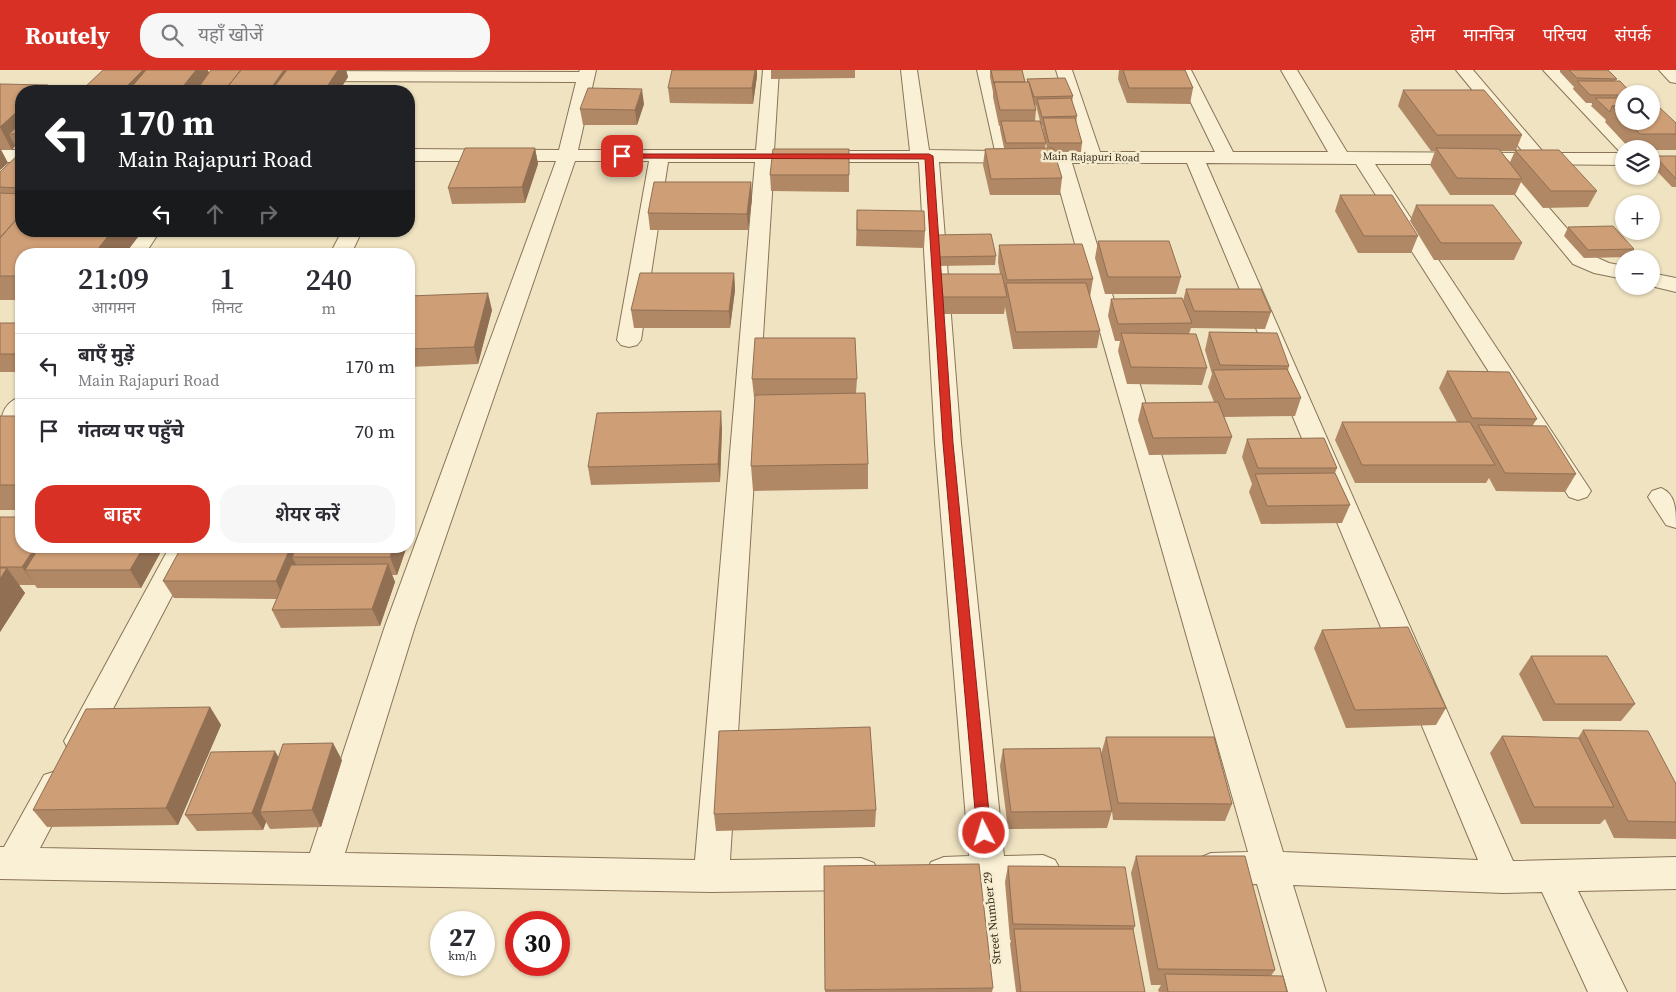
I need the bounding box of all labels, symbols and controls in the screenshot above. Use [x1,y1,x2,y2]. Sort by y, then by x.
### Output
search box [140,13,490,58]
text: Routely [25,19,110,52]
icon: search [158,21,186,49]
text: यहाँ खोजें [198,21,263,47]
text: होम [1410,22,1435,47]
text: मानचित्र [1463,22,1515,47]
text: परिचय [1543,22,1587,47]
text: संपर्क [1615,22,1651,47]
map controls [1615,85,1660,295]
button: search [1615,85,1660,130]
text: 170 m [118,99,214,147]
icon: left [35,105,100,170]
pin [601,135,643,177]
button: layers [1615,140,1660,185]
icon: arrive [608,142,636,170]
text: Main Rajapuri Road [118,144,312,174]
street label: Main Rajapuri Road [1042,149,1140,165]
button: + [1615,195,1660,240]
icon: left [148,200,176,228]
icon: ahead [201,200,229,228]
icon: right [254,200,282,228]
button: − [1615,250,1660,295]
text: 21:09 [78,258,149,299]
text: 1 [219,258,235,299]
text: 240 [305,259,352,300]
text: आगमन [92,296,135,318]
text: मिनट [212,296,243,318]
text: m [322,297,336,319]
text: बाएँ मुड़ें [78,341,134,367]
icon: left [35,352,63,380]
text: 170 m [345,353,395,379]
text: Main Rajapuri Road [78,369,219,391]
icon: arrive [35,417,63,445]
text: गंतव्य पर पहुँचे [78,417,184,443]
text: 70 m [354,418,395,444]
button: बाहर [35,485,210,543]
button: शेयर करें [220,485,395,543]
position arrow [957,806,1009,858]
street label: Street Number 29 [979,871,1005,965]
speed limit sign: 30 [505,911,570,976]
text: 27 [449,920,476,954]
text: km/h [448,948,477,964]

